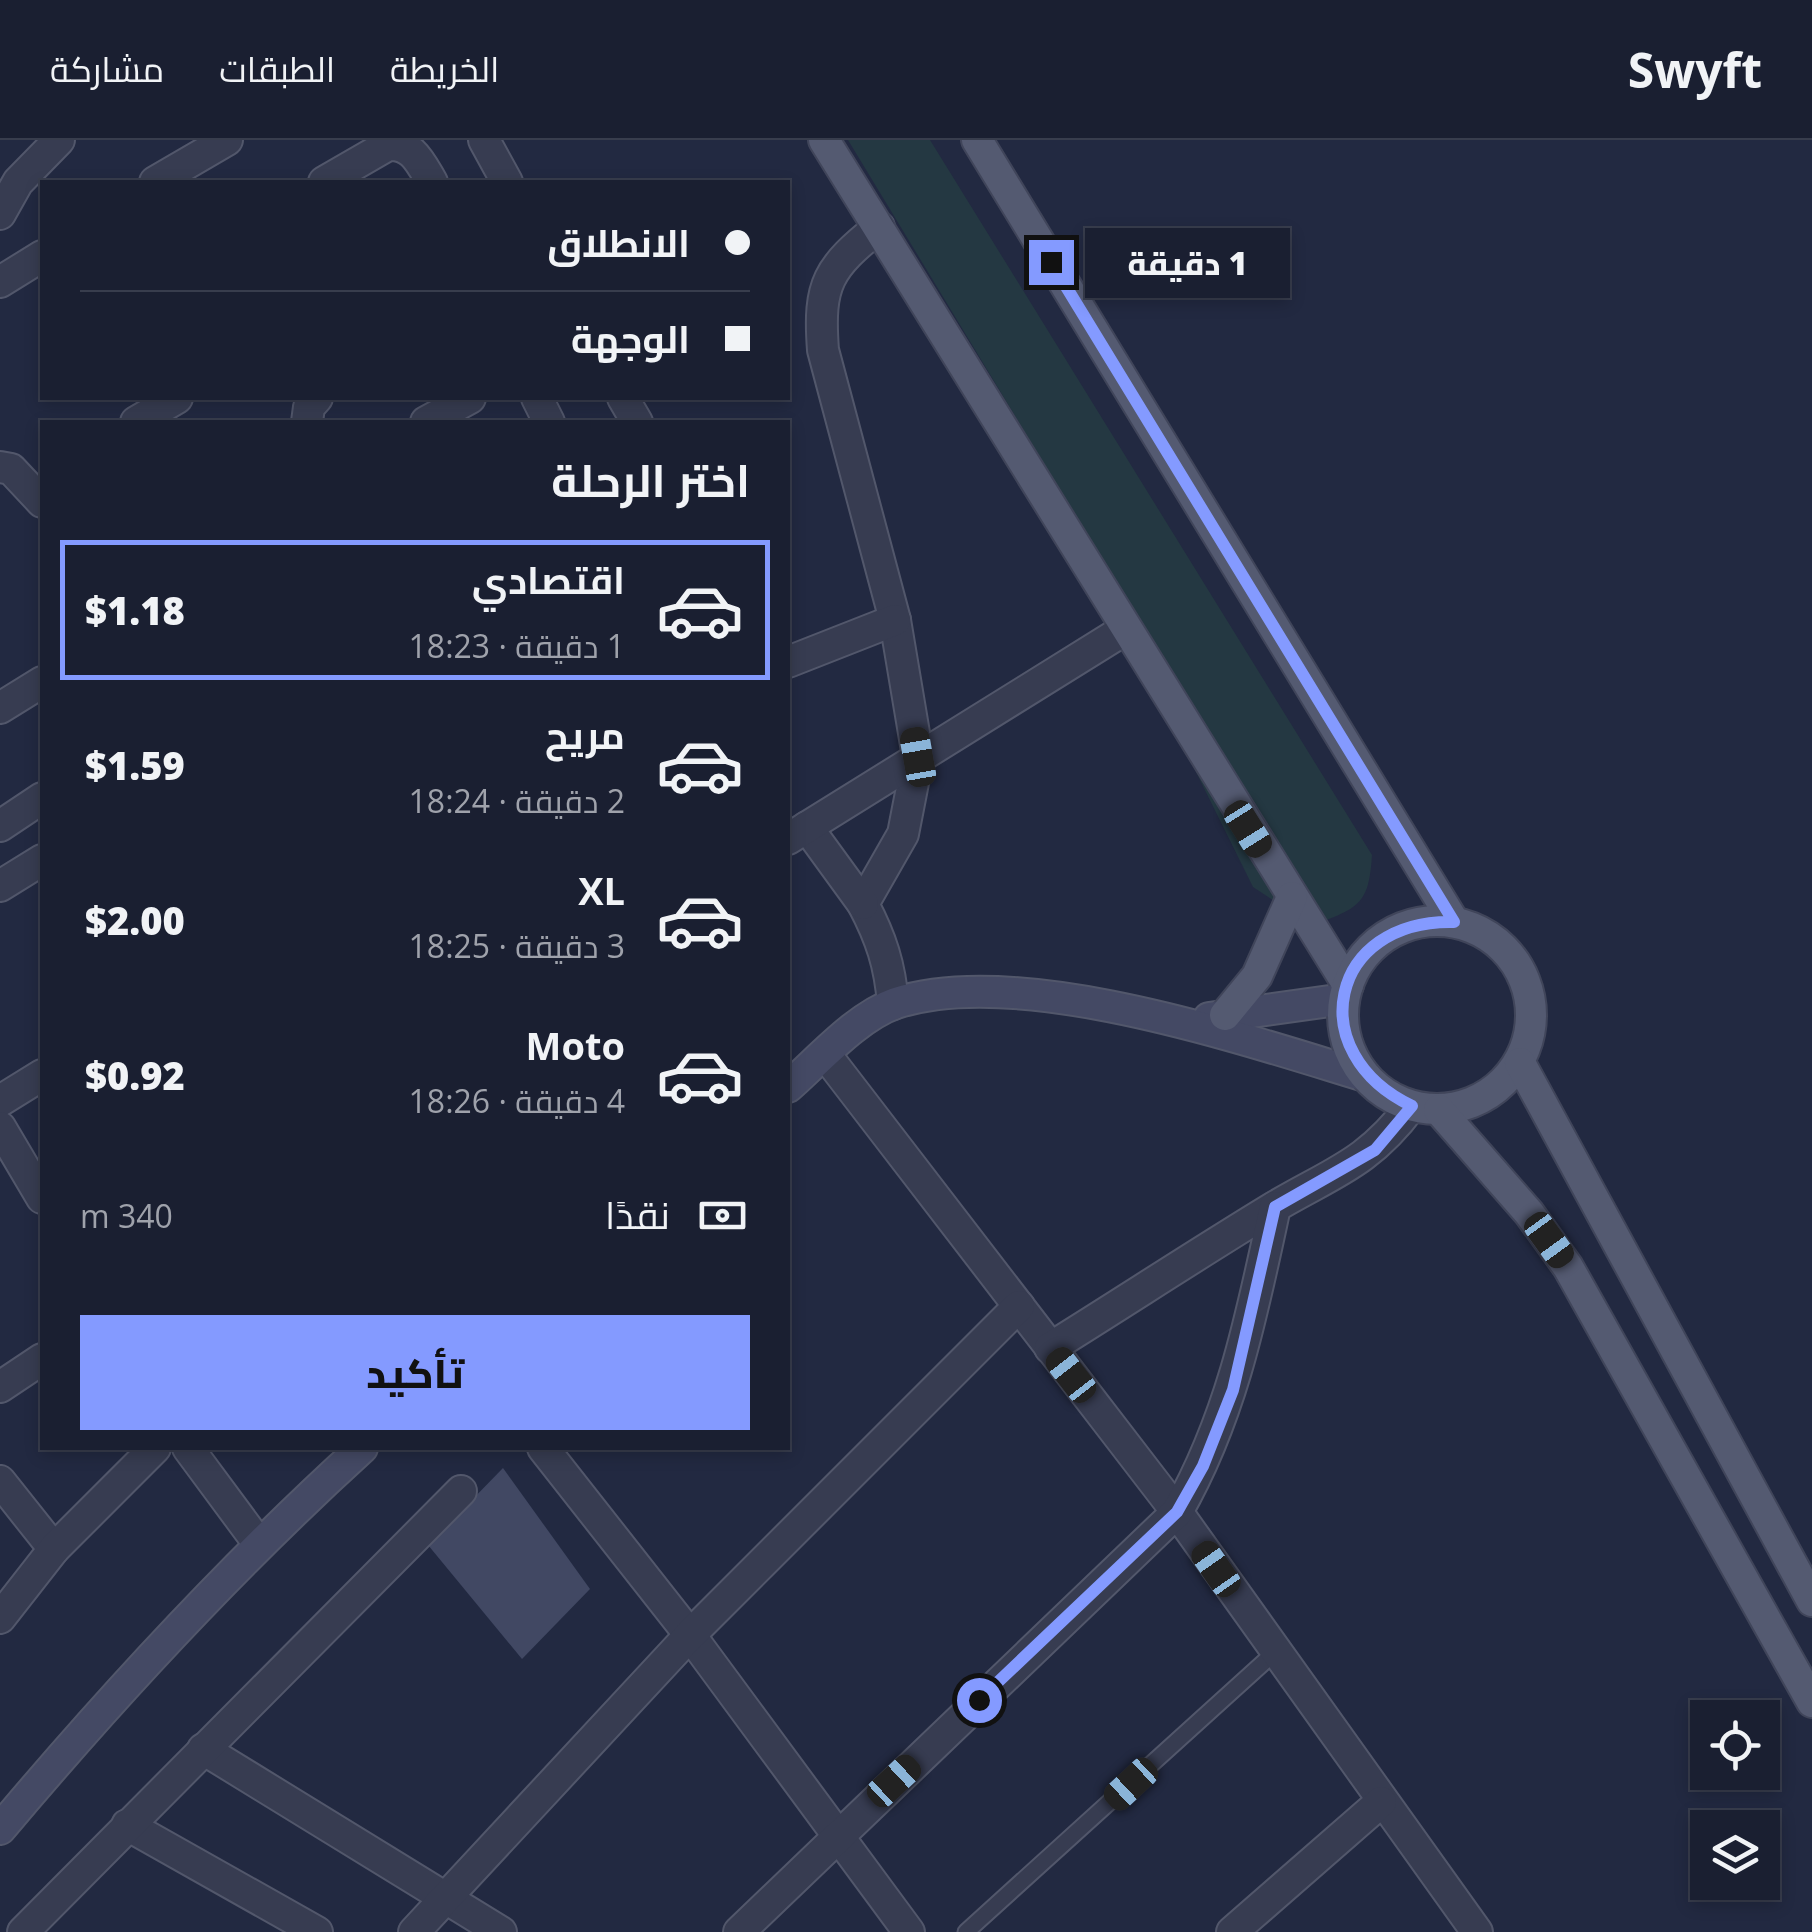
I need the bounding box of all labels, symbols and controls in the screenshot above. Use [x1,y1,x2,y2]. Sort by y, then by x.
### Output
text: Swyft [1628,37,1762,102]
text: مشاركة [50,45,164,92]
text: الطبقات [219,45,335,92]
text: الخريطة [390,45,499,92]
text: الانطلاق [547,216,690,268]
callout: 1 دقيقة [1086,227,1291,297]
route end [1029,240,1074,285]
text: 1 دقيقة [1128,241,1248,284]
text: الوجهة [571,312,690,364]
text: اختر الرحلة [551,449,750,510]
text: اقتصادي [472,553,625,605]
icon: car [655,565,745,655]
text: $1.18 [85,584,185,636]
text: 1 دقيقة · 18:23 [409,624,625,667]
text: مريح [545,708,625,760]
icon: car [655,720,745,810]
car [898,725,938,789]
text: $1.59 [85,739,185,791]
text: 2 دقيقة · 18:24 [409,779,625,822]
car [1219,796,1277,862]
text: XL [578,864,625,916]
icon: car [655,875,745,965]
text: $2.00 [85,894,185,946]
text: 3 دقيقة · 18:25 [409,924,625,967]
text: Moto [526,1019,625,1071]
icon: car [655,1030,745,1120]
text: $0.92 [85,1049,185,1101]
text: 4 دقيقة · 18:26 [409,1079,625,1122]
text: نقدًا [605,1188,670,1240]
icon: cash [695,1188,750,1243]
text: 340 m [80,1194,173,1237]
car [1519,1207,1579,1273]
button: تأكيد [80,1315,750,1430]
car [1041,1342,1101,1408]
car [1187,1536,1245,1602]
route start [957,1678,1002,1723]
map controls [1690,1700,1780,1900]
button: locate [1690,1700,1780,1790]
car [862,1750,926,1812]
car [1099,1753,1163,1815]
button: layers [1690,1810,1780,1900]

